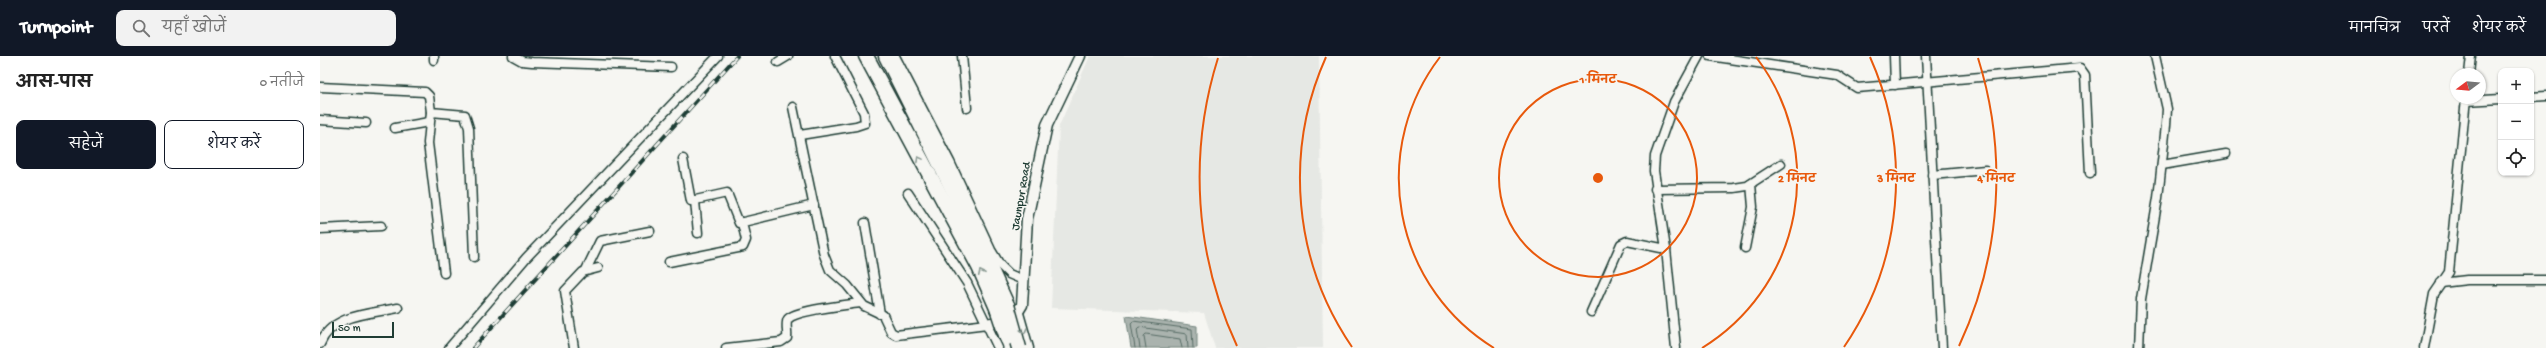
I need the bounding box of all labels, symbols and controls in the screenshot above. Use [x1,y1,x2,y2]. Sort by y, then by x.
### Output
search box [116,10,396,46]
text: Turnpoint [20,17,92,40]
icon: search [130,17,152,39]
text: यहाँ खोजें [162,20,226,38]
text: मानचित्र [2349,21,2400,38]
text: परतें [2422,21,2450,38]
text: शेयर करें [2472,21,2526,38]
north arrow [2450,68,2486,104]
map controls [2498,68,2534,176]
button: + [2498,68,2534,104]
text: 1 मिनट [1579,70,1618,88]
text: आस-पास [16,74,92,94]
text: 0 नतीजे [260,76,304,91]
button: − [2498,104,2534,140]
button: सहेजें [16,120,156,169]
button: शेयर करें [164,120,304,169]
button: locate [2498,140,2534,176]
one-way arrow [916,155,924,163]
street label: Jaunpur Road [1009,160,1035,232]
text: 2 मिनट [1778,169,1817,187]
text: 3 मिनट [1876,169,1916,187]
text: 4 मिनट [1976,169,2016,187]
centre of rings [1591,171,1605,185]
one-way arrow [978,270,986,277]
scale bar [332,320,394,339]
text: 50 m [338,323,360,335]
one-way arrow [1019,327,1028,334]

